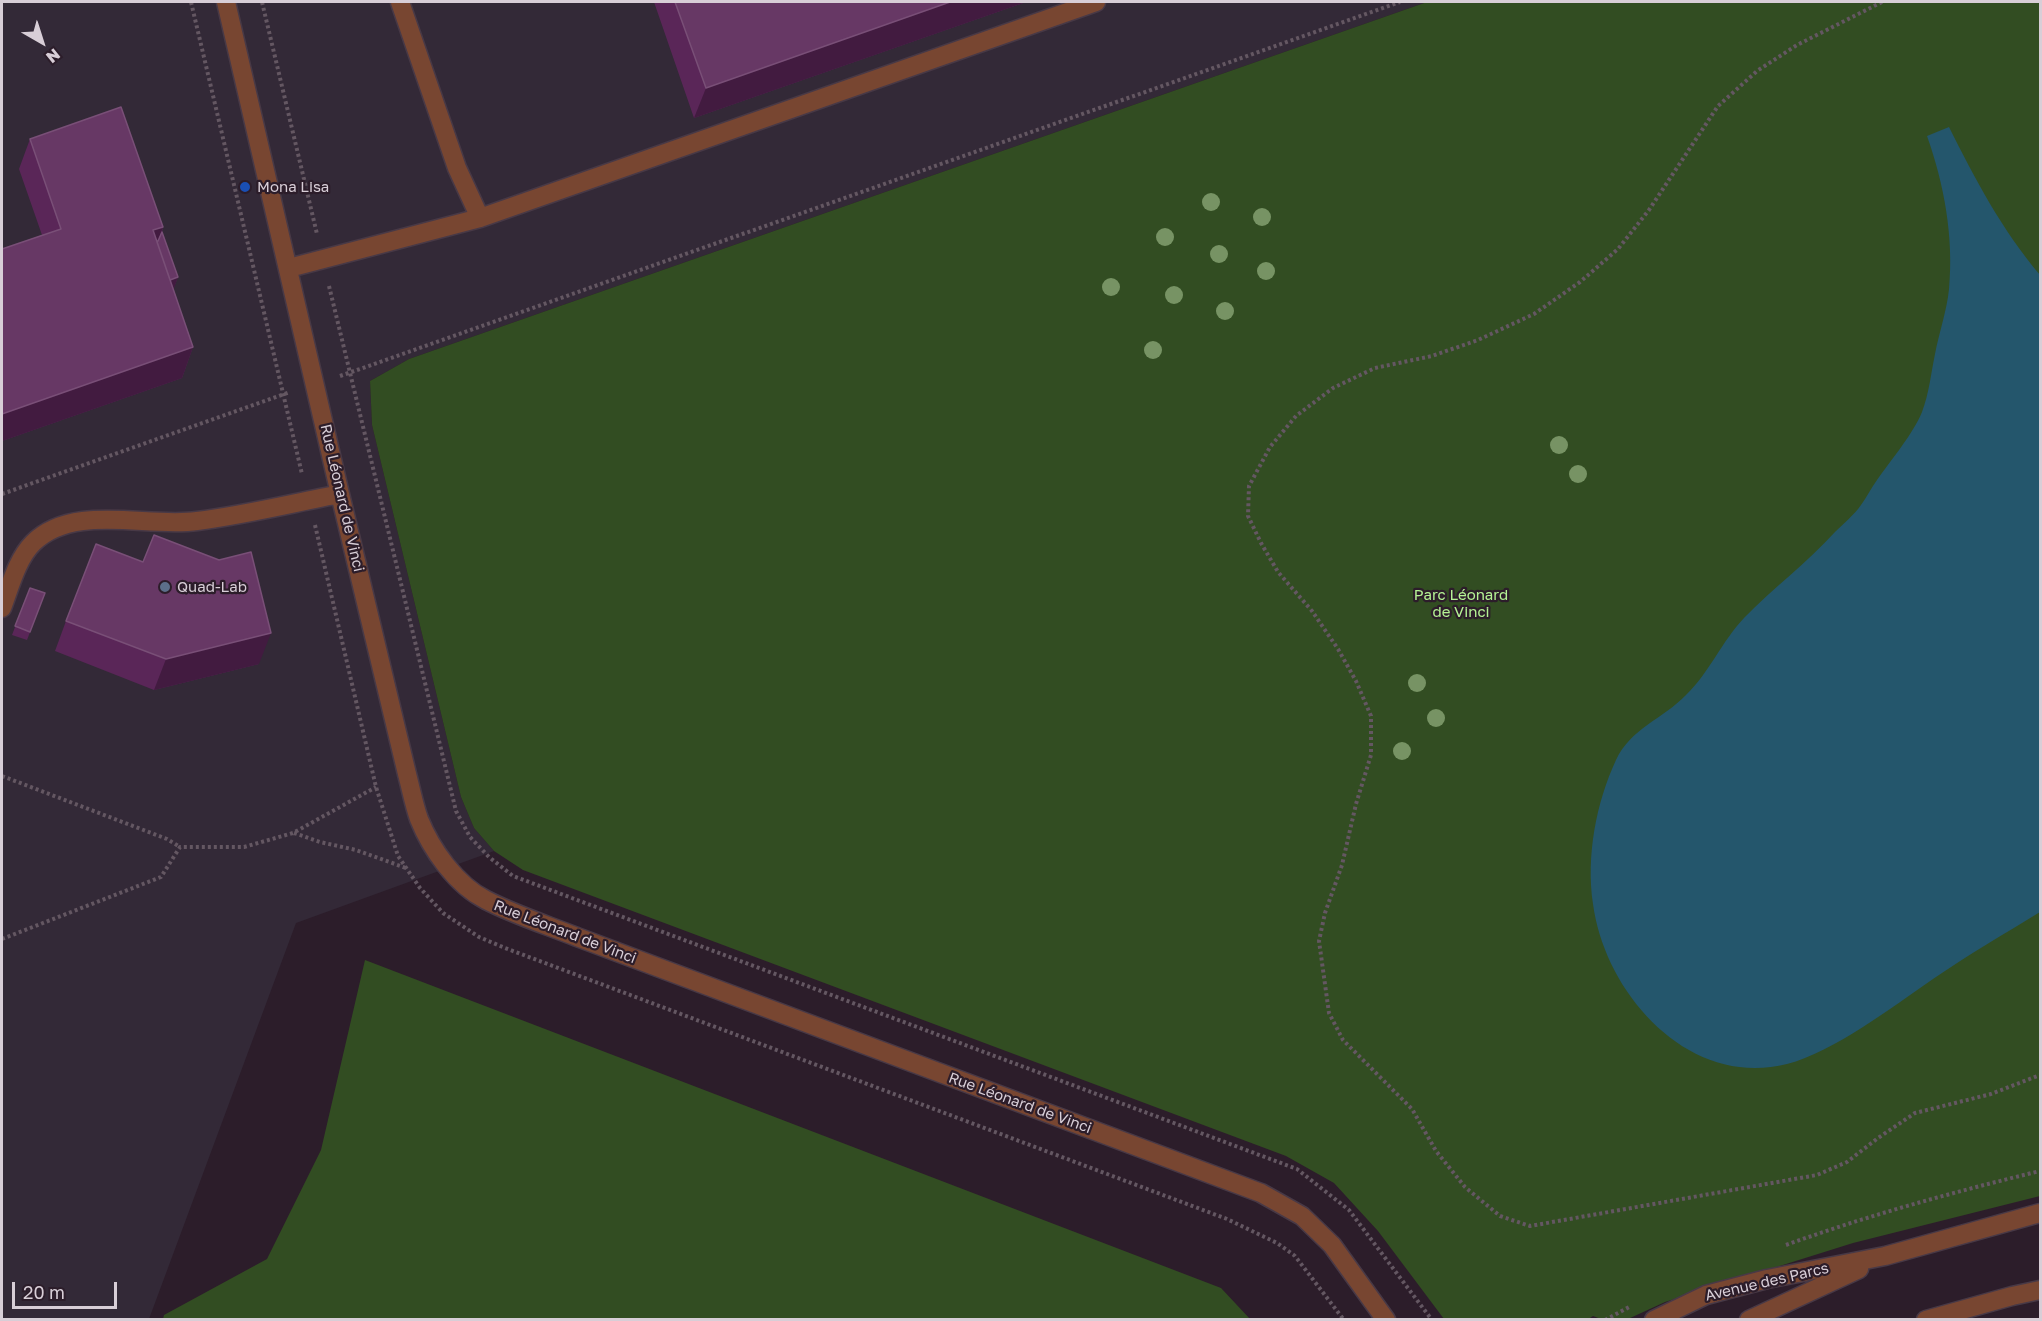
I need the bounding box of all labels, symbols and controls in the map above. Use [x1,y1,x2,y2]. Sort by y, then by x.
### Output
north arrow [12,12,72,72]
text: N [42,44,64,68]
place label: Mona Lisa [257,178,329,196]
marker: Mona Lisa [238,180,252,194]
street label: Rue Léonard de Vinci [316,422,368,574]
place label: Quad-Lab [177,578,247,596]
marker: Quad-Lab [158,580,172,594]
park label: Parc Léonard de Vinci [1414,586,1508,621]
street label: Rue Léonard de Vinci [491,897,639,967]
street label: Rue Léonard de Vinci [946,1069,1094,1137]
street label: Avenue des Parcs [1703,1259,1831,1305]
scale bar [15,1270,120,1308]
text: 20 m [23,1281,65,1303]

